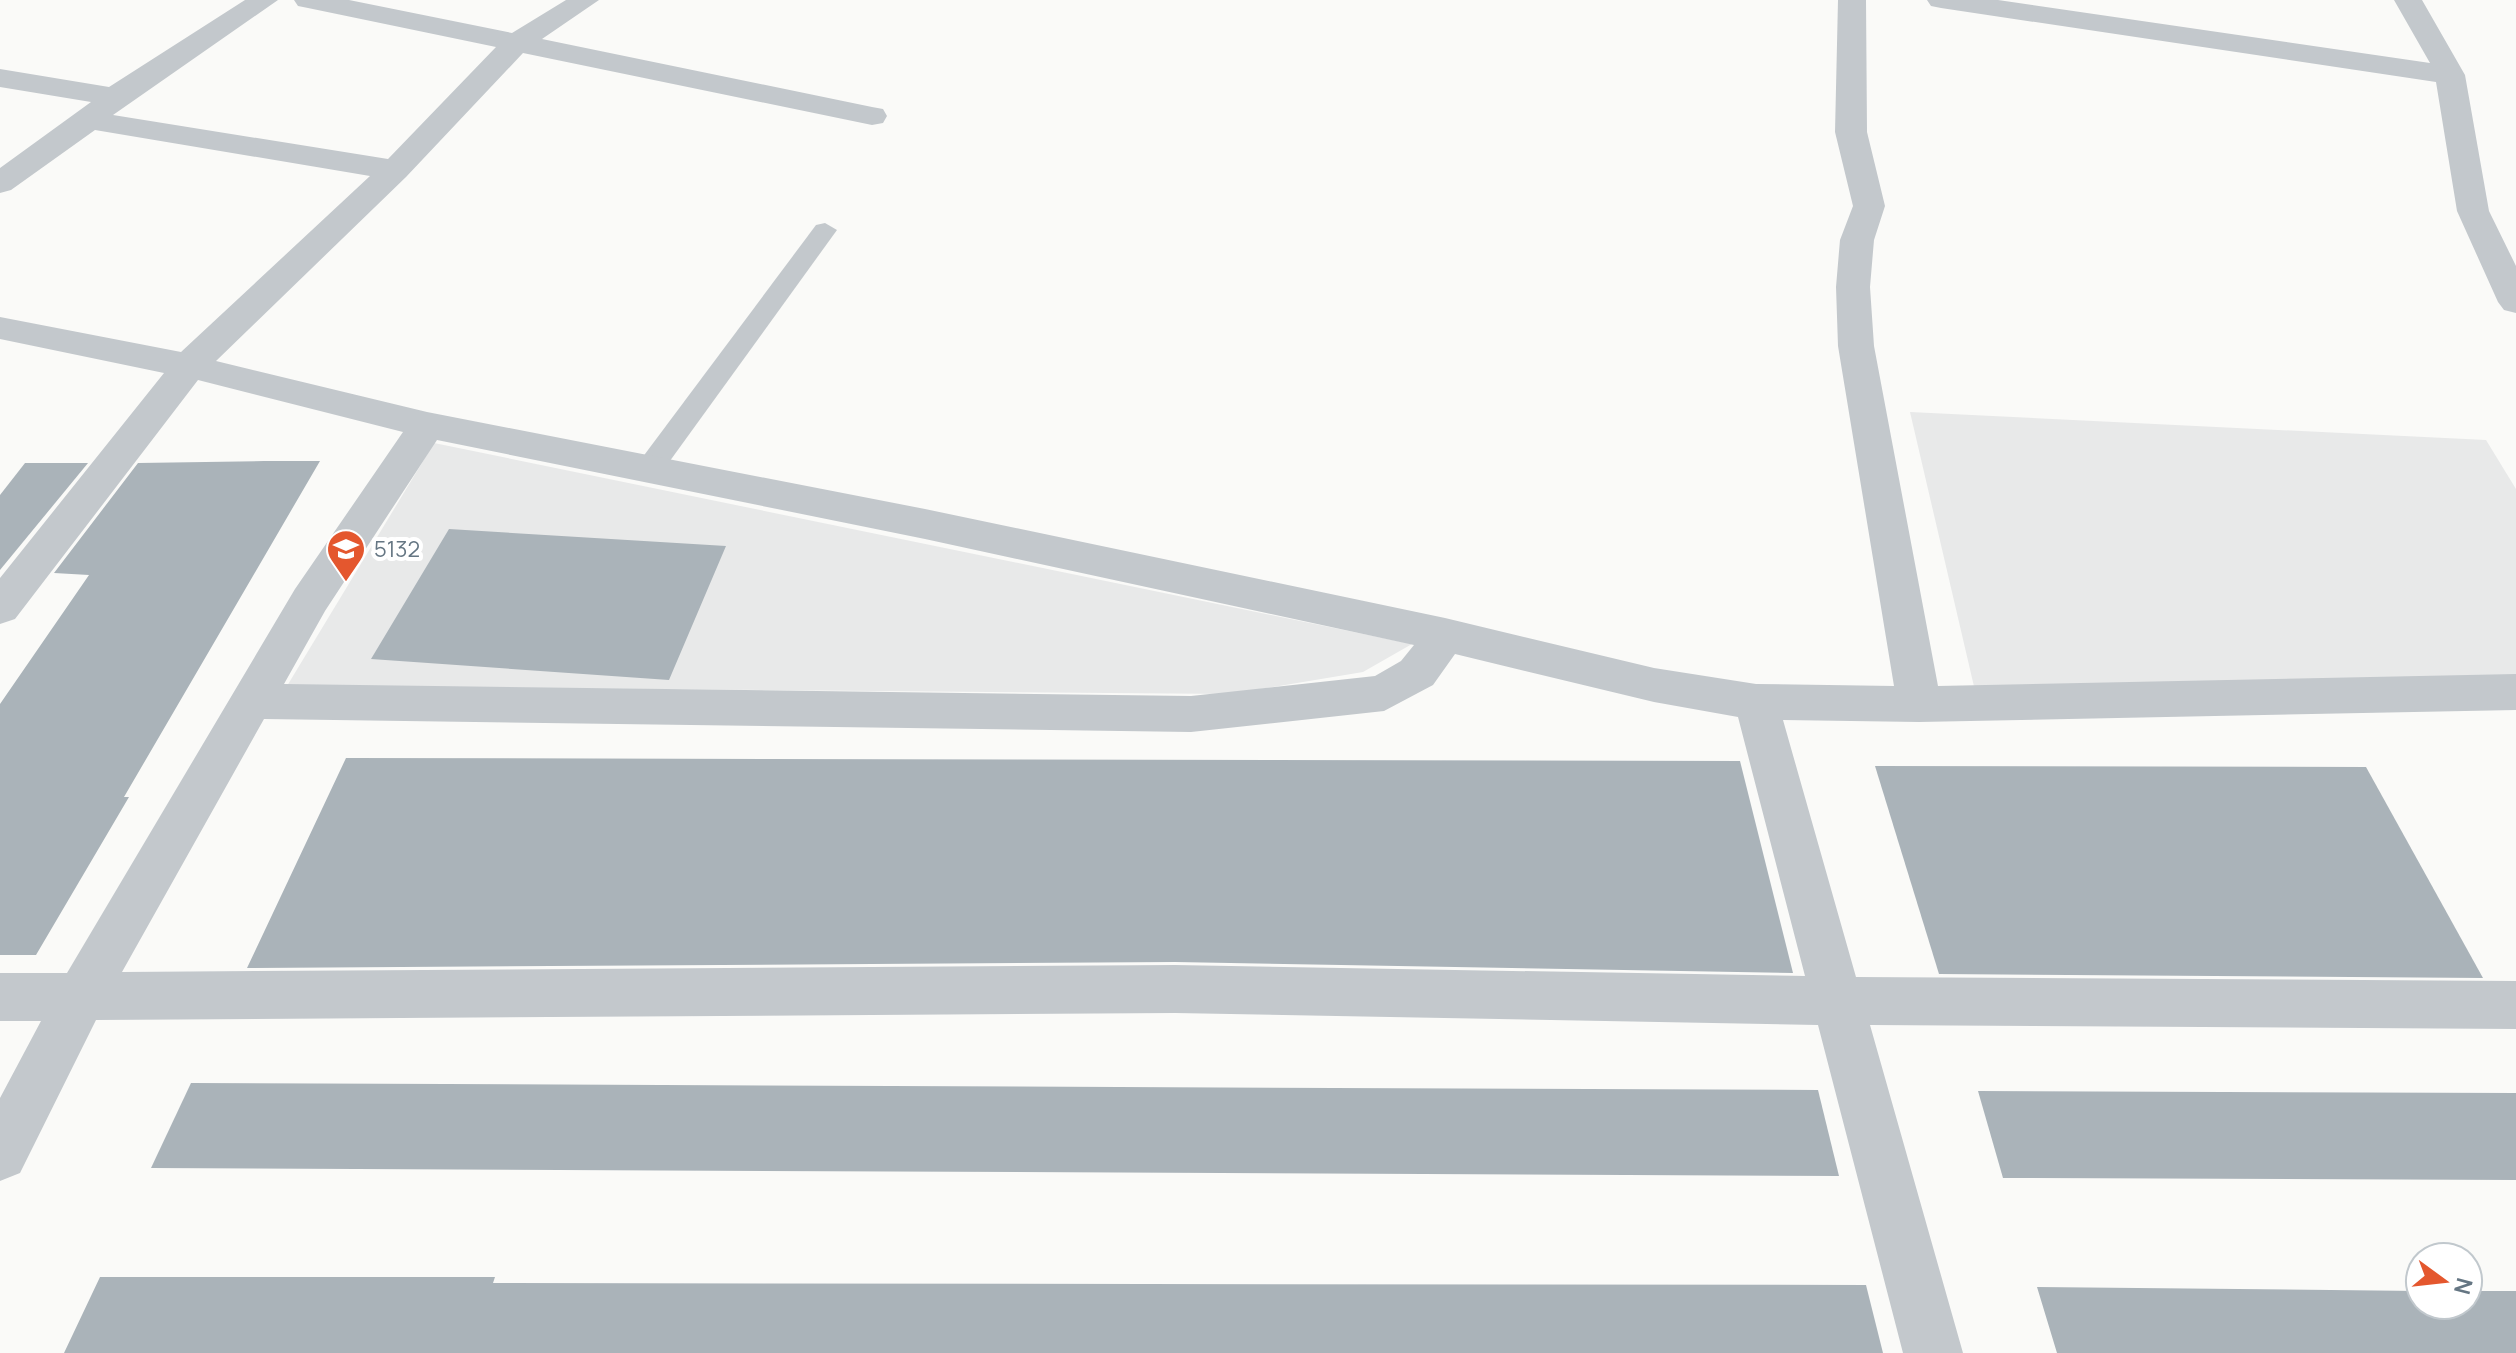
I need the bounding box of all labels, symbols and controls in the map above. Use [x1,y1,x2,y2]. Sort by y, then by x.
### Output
school or university icon: 5132 [325,528,367,583]
place label: 5132 [374,534,420,564]
north arrow [2404,1241,2484,1321]
text: N [2447,1275,2480,1298]

